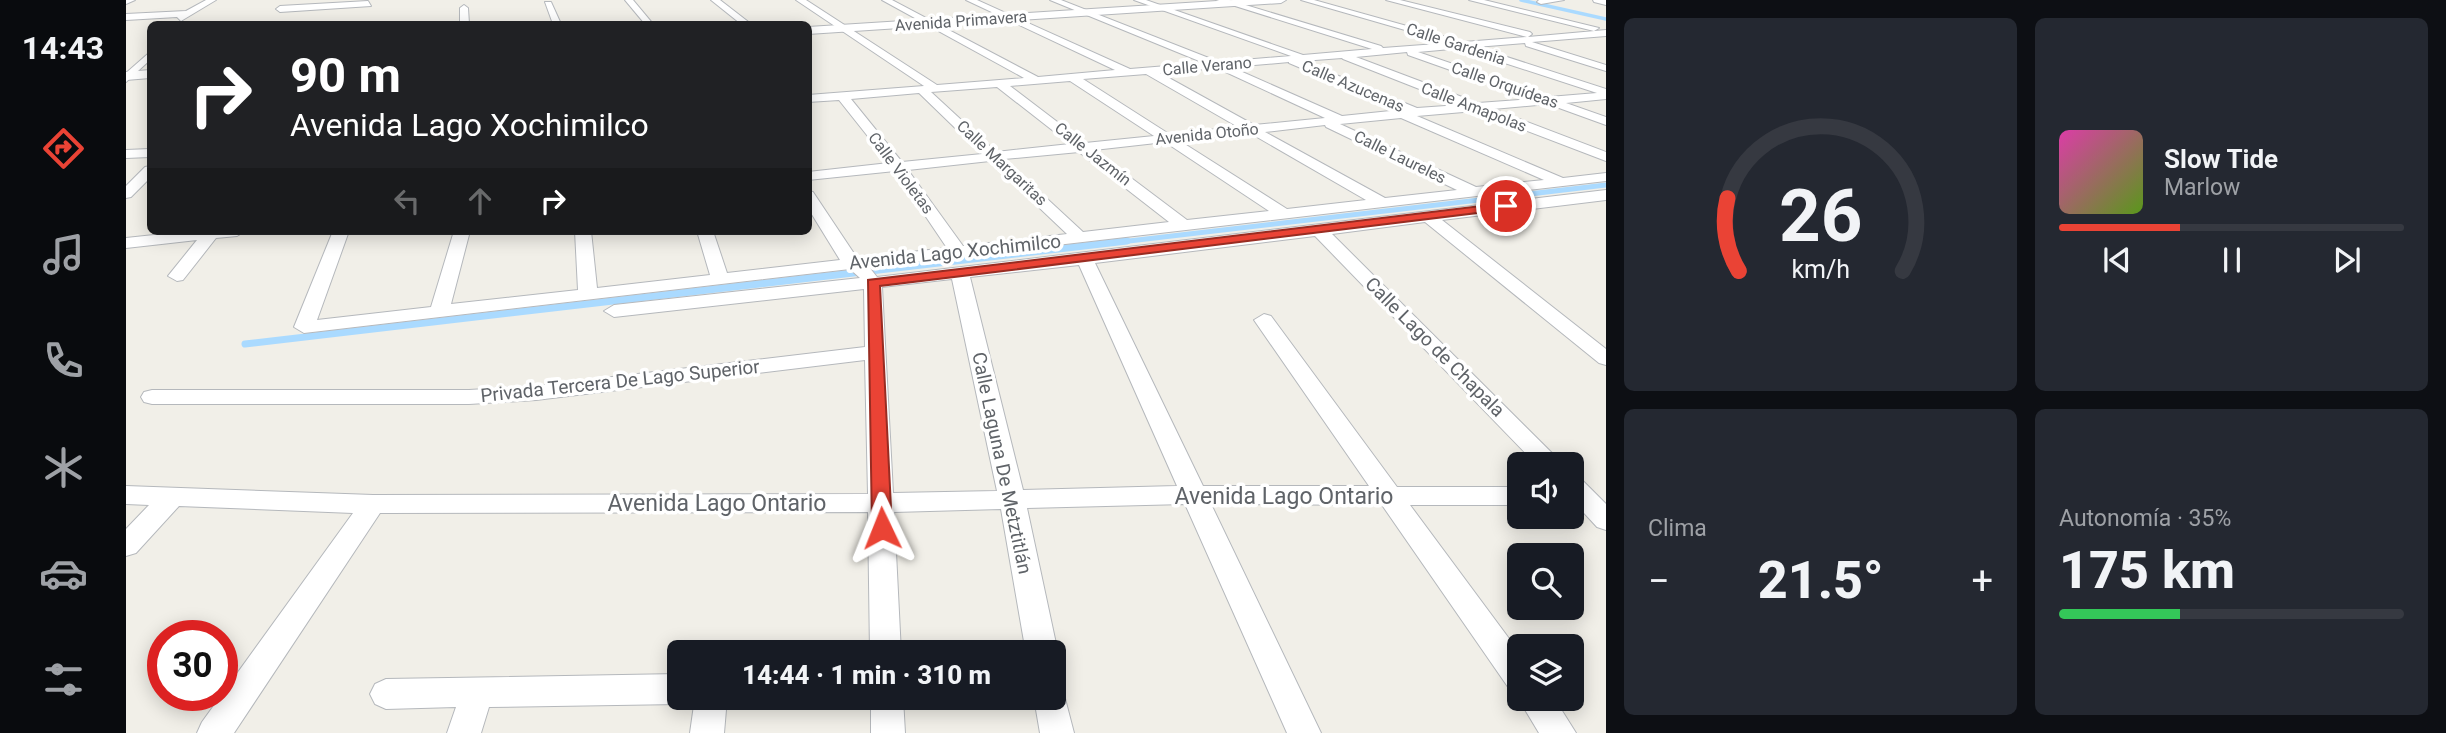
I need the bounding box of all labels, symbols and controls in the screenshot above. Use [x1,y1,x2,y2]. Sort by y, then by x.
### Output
street label: Avenida Primavera [894,7,1028,35]
street label: Calle Gardenia [1404,19,1508,69]
text: 14:43 [22,29,104,67]
text: 90 m [290,47,401,104]
icon: right [175,49,266,140]
street label: Calle Verano [1162,53,1252,79]
street label: Calle Azucenas [1299,56,1407,116]
street label: Calle Orquídeas [1449,58,1561,112]
street label: Calle Amapolas [1419,78,1529,136]
text: Avenida Lago Xochimilco [290,106,649,144]
street label: Calle Margaritas [953,116,1051,210]
street label: Calle Jazmín [1051,118,1135,190]
street label: Avenida Otoño [1154,119,1260,149]
icon: directions [39,124,88,173]
street label: Calle Laureles [1351,127,1449,187]
street label: Calle Violetas [864,128,938,218]
text: Slow Tide [2164,144,2278,174]
text: 26 [1779,173,1862,259]
text: Marlow [2164,174,2240,201]
pin [1476,176,1536,236]
icon: left [388,182,426,220]
icon: ahead [461,182,499,220]
icon: right [534,182,572,220]
icon: arrive [1487,187,1525,225]
street label: Avenida Lago Xochimilco [848,229,1062,275]
icon: music [39,230,88,279]
icon: previous [2098,241,2136,279]
icon: pause [2213,241,2251,279]
icon: next [2328,241,2366,279]
text: km/h [1791,255,1850,284]
street label: Calle Lago de Chapala [1360,272,1510,422]
icon: phone [39,336,88,385]
street label: Calle Laguna De Metztitlán [967,350,1037,576]
street label: Privada Tercera De Lago Superior [479,355,761,407]
icon: climate [39,443,88,492]
map controls [1507,452,1584,711]
button: sound [1507,452,1584,529]
street label: Avenida Lago Ontario [1175,483,1393,510]
street label: Avenida Lago Ontario [608,490,826,517]
position arrow [845,491,919,565]
text: Autonomía · 35% [2059,505,2231,532]
text: Clima [1648,515,1707,542]
text: 175 km [2059,540,2235,601]
button: search [1507,543,1584,620]
icon: car [39,549,88,598]
text: 21.5° [1758,550,1884,611]
text: − [1648,559,1670,603]
text: + [1971,559,1993,603]
speed limit sign: 30 [147,620,238,711]
button: layers [1507,634,1584,711]
icon: filters [39,655,88,704]
text: 14:44 · 1 min · 310 m [742,660,991,690]

